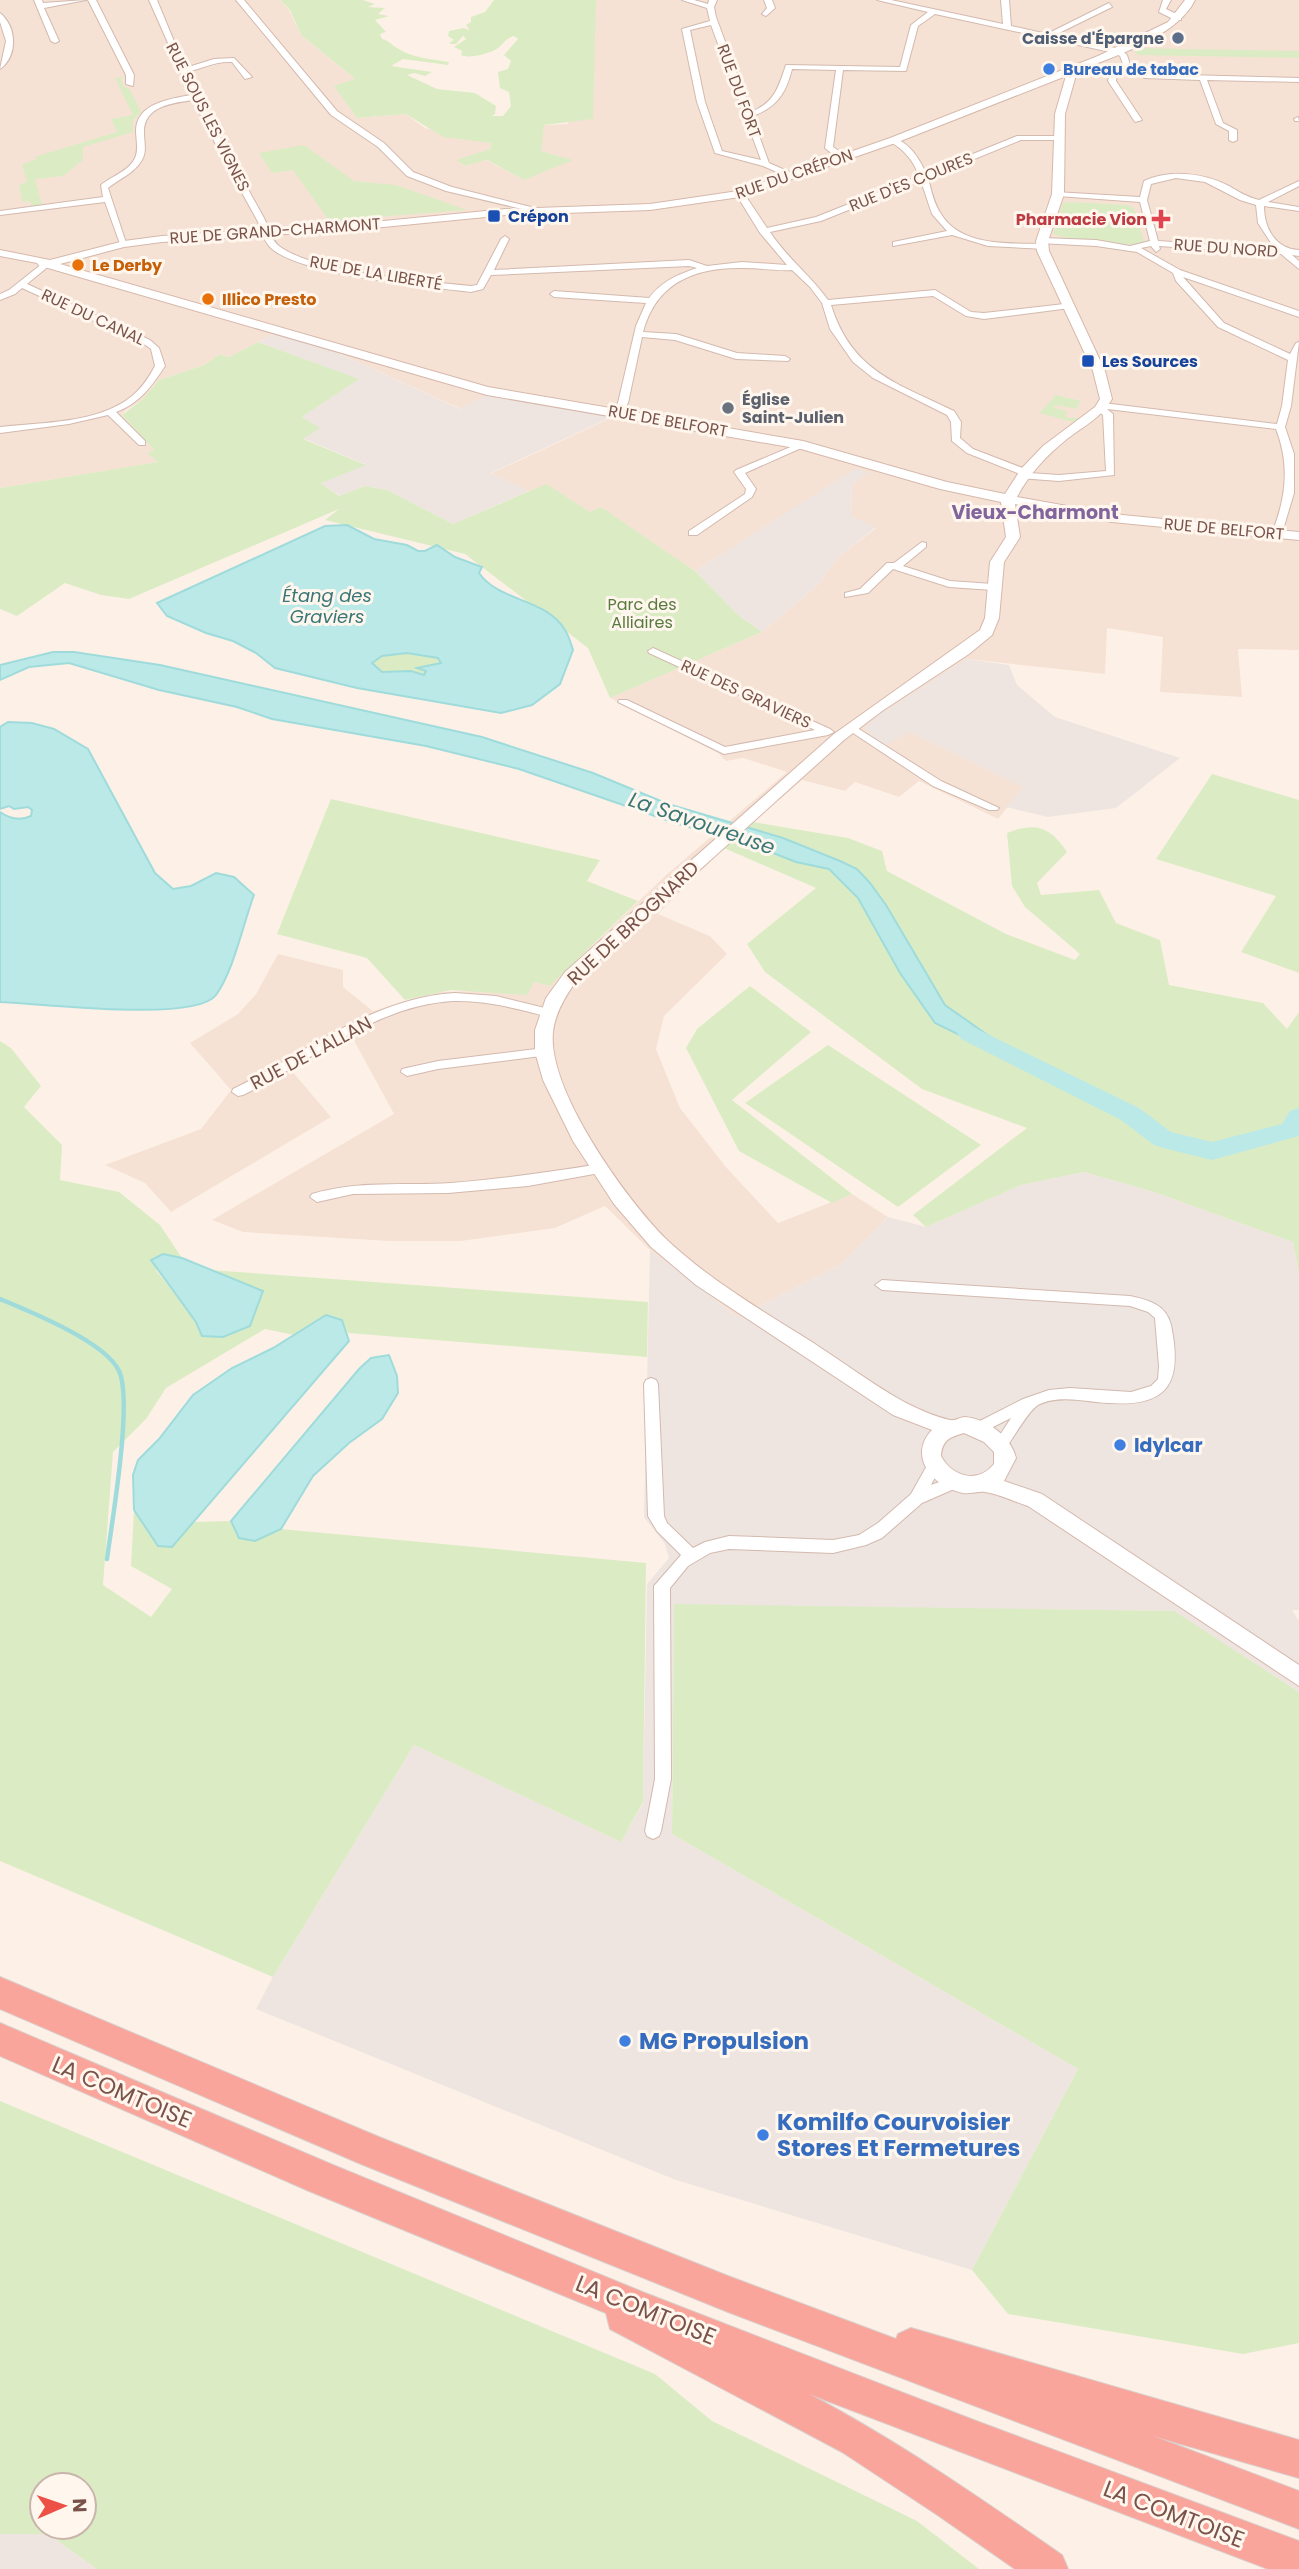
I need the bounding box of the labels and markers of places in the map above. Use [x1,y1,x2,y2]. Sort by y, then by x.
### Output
place label: Caisse d'Épargne [1022,27,1164,50]
marker: Caisse d'Épargne [1170,30,1186,46]
place label: Bureau de tabac [1063,58,1199,81]
marker: Bureau de tabac [1041,61,1057,77]
place label: Crépon [508,205,569,228]
marker: Crépon [486,208,502,224]
place label: Pharmacie Vion [1016,208,1147,231]
marker: Pharmacie Vion [1153,211,1169,227]
place label: Le Derby [92,254,163,277]
marker: Le Derby [70,257,86,273]
place label: Illico Presto [222,288,316,311]
marker: Illico Presto [200,291,216,307]
place label: Les Sources [1102,350,1198,373]
marker: Les Sources [1080,353,1096,369]
place label: Église Saint-Julien [742,388,844,429]
marker: Église Saint-Julien [720,400,736,416]
place label: Idylcar [1134,1432,1203,1459]
marker: Idylcar [1112,1437,1128,1453]
place label: MG Propulsion [639,2025,809,2057]
marker: MG Propulsion [617,2033,633,2049]
place label: Komilfo Courvoisier Stores Et Fermetures [777,2106,1020,2164]
marker: Komilfo Courvoisier Stores Et Fermetures [755,2127,771,2143]

